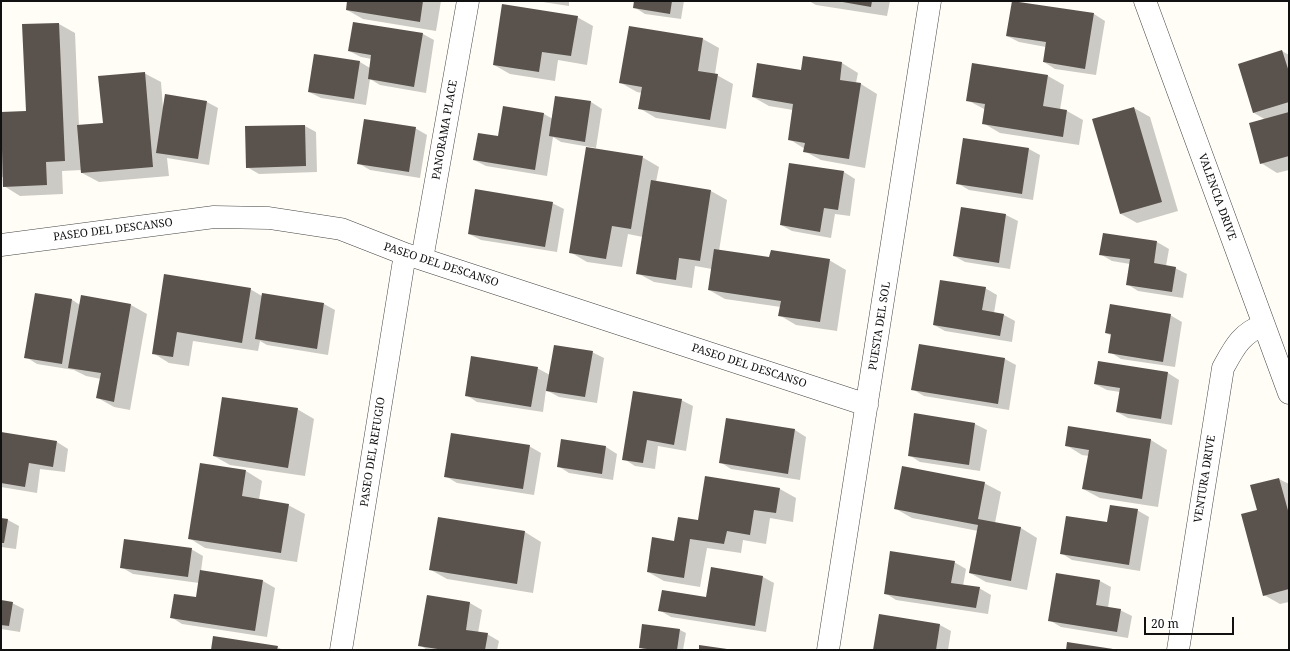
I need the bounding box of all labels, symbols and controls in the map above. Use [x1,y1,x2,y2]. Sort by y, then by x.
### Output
street label: PANORAMA PLACE [430,79,460,181]
street label: VALENCIA DRIVE [1195,152,1239,242]
street label: PASEO DEL DESCANSO [53,216,173,244]
street label: PASEO DEL DESCANSO [382,240,500,290]
street label: PUESTA DEL SOL [866,281,894,371]
street label: PASEO DEL DESCANSO [690,341,808,391]
street label: PASEO DEL REFUGIO [358,396,388,508]
street label: VENTURA DRIVE [1192,434,1218,524]
scale bar [1146,609,1236,635]
text: 20 m [1151,615,1179,632]

